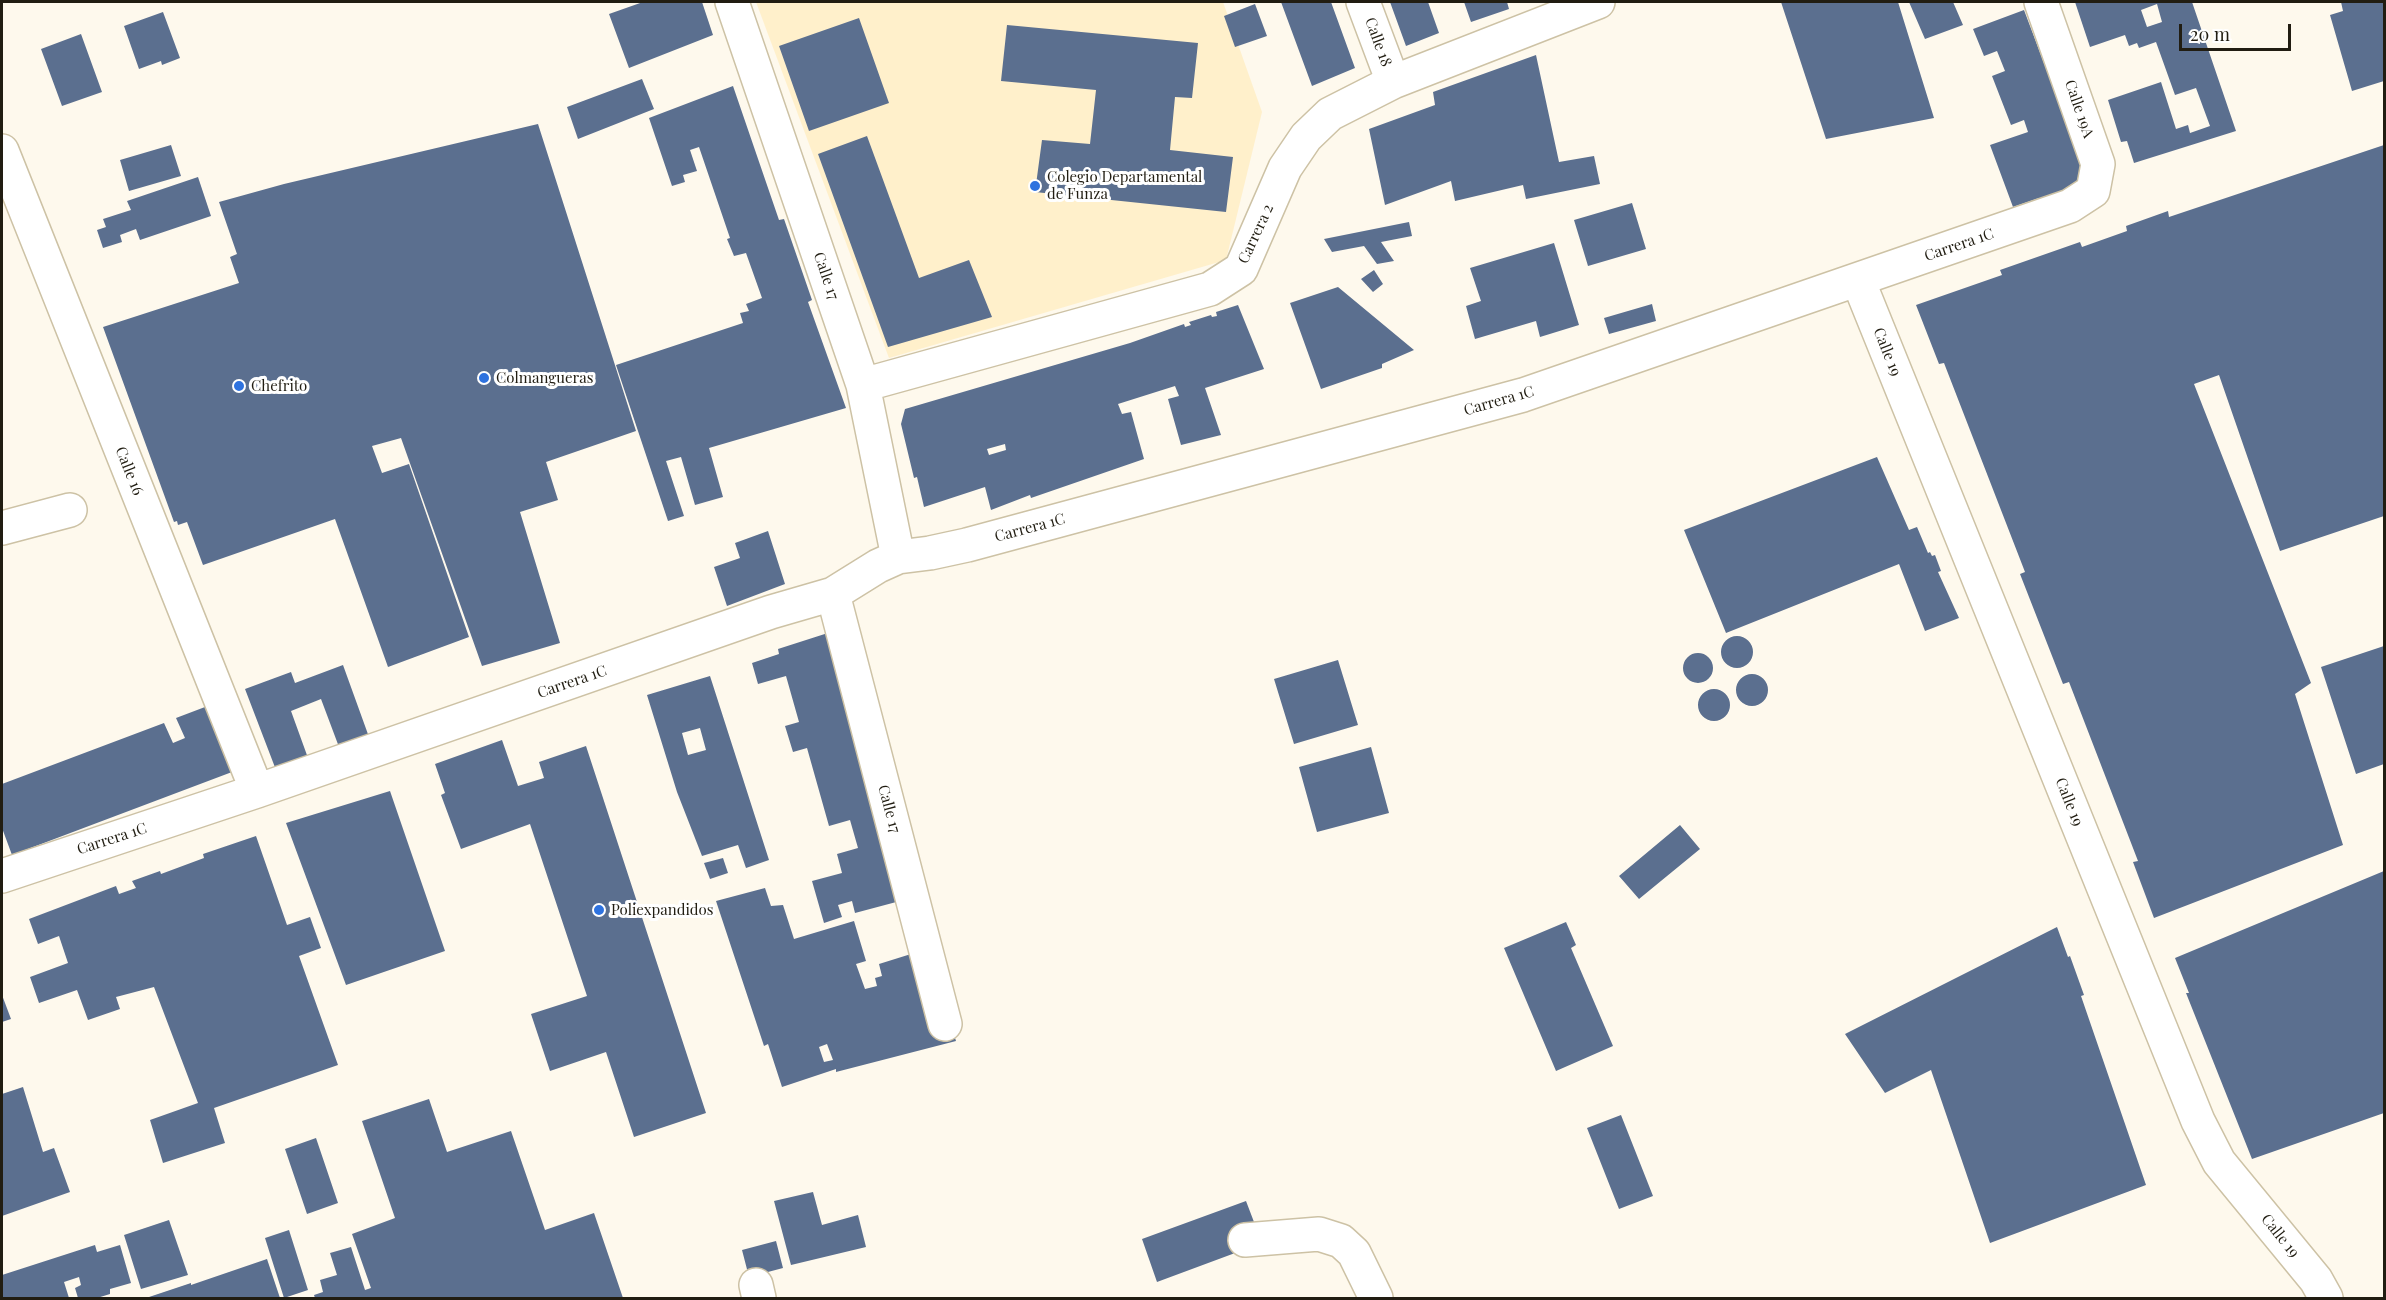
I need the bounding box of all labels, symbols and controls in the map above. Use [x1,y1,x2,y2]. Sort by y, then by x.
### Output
scale bar [2182,12,2294,50]
street label: Calle 18 [1361,15,1395,69]
text: 20 m [2190,22,2230,46]
street label: Calle 19A [2061,78,2097,140]
place label: Colegio Departamental de Funza [1047,168,1202,203]
marker: Colegio Departamental de Funza [1028,179,1042,193]
street label: Carrera 2 [1234,201,1278,267]
street label: Carrera 1C [1922,225,1996,265]
street label: Calle 17 [809,250,843,302]
street label: Calle 19 [1869,325,1905,379]
place label: Colmangueras [496,369,593,387]
marker: Colmangueras [477,371,491,385]
place label: Chefrito [251,377,307,395]
marker: Chefrito [232,379,246,393]
street label: Carrera 1C [1462,382,1536,420]
street label: Calle 16 [111,444,147,498]
street label: Carrera 1C [993,510,1067,546]
street label: Carrera 1C [535,662,609,702]
street label: Calle 19 [2051,775,2087,829]
street label: Calle 17 [874,783,904,835]
street label: Carrera 1C [75,819,149,859]
place label: Poliexpandidos [611,901,713,919]
marker: Poliexpandidos [592,903,606,917]
street label: Calle 19 [2257,1211,2303,1261]

